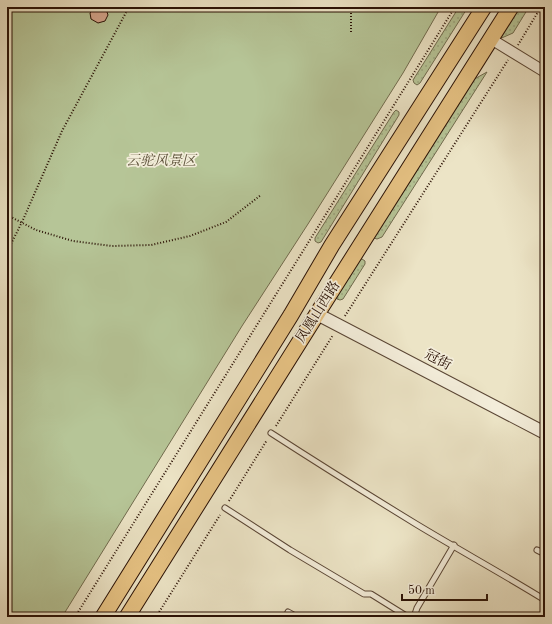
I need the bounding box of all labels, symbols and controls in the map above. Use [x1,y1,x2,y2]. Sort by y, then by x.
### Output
park label: 云驼风景区 [126,153,198,168]
street label: 凤凰山西路 [293,278,342,345]
street label: 冠街 [422,346,454,373]
scale bar [402,576,487,602]
text: 50 m [408,584,435,597]

